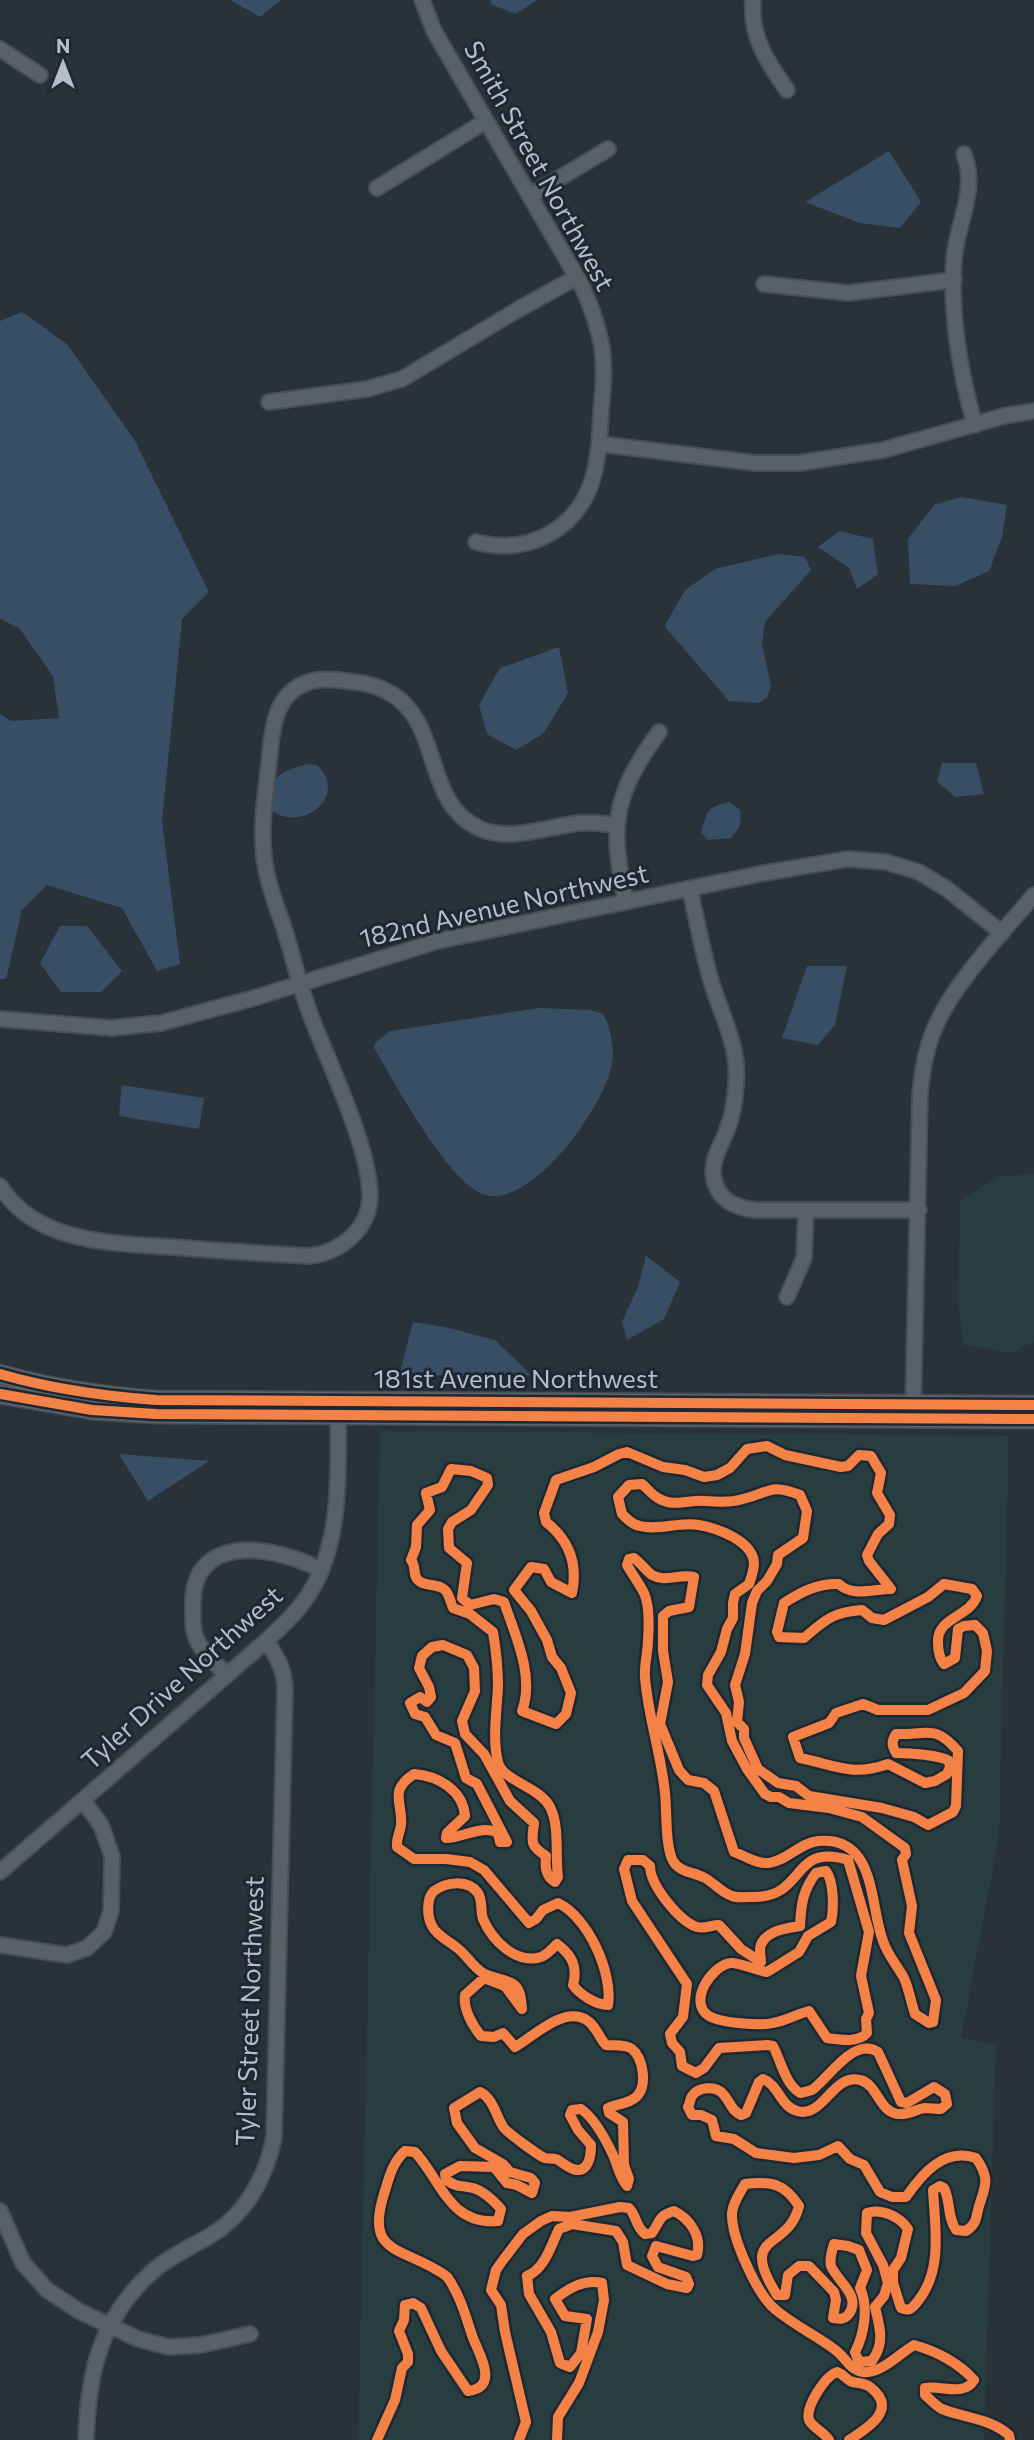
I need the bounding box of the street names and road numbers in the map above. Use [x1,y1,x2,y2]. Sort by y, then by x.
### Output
street label: Smith Street Northwest [459,35,622,296]
street label: 182nd Avenue Northwest [356,856,651,953]
street label: 181st Avenue Northwest [374,1362,658,1393]
street label: Tyler Drive Northwest [74,1579,288,1775]
street label: Tyler Street Northwest [228,1876,269,2146]

